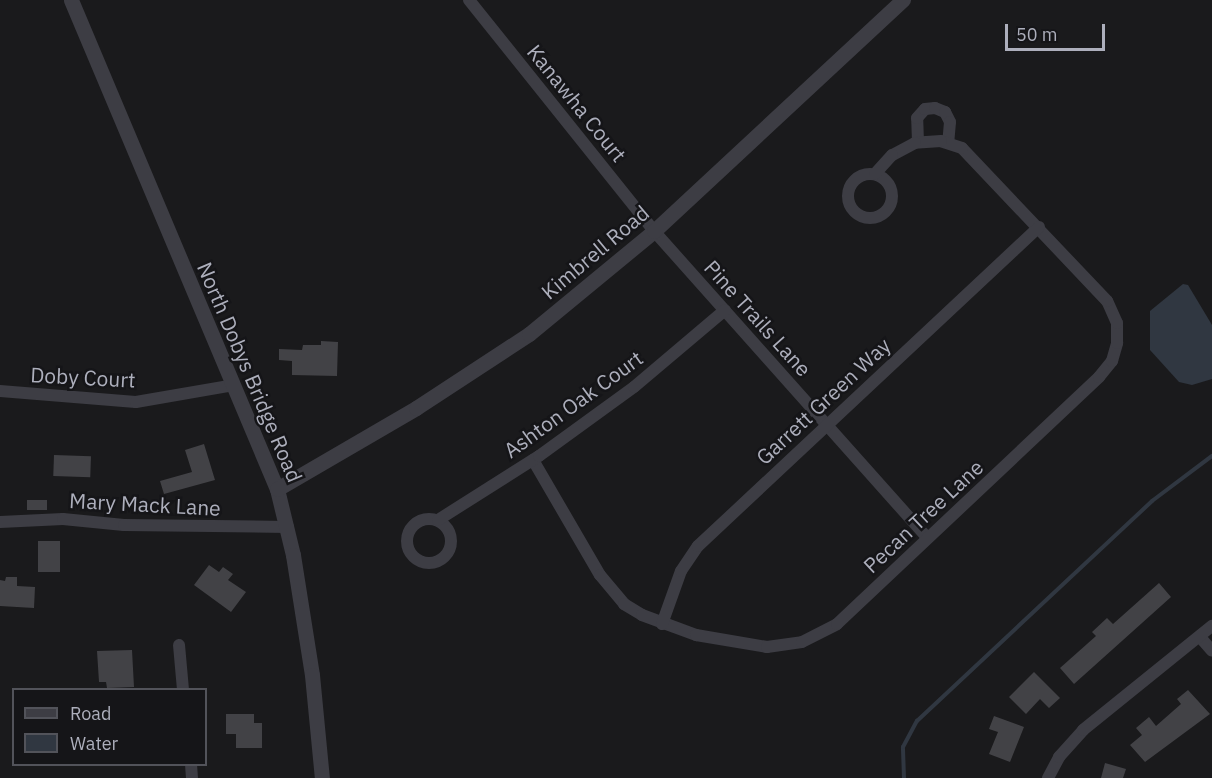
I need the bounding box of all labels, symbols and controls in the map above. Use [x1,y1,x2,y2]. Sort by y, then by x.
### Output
scale bar [1008,12,1108,50]
text: 50 m [1016,23,1058,46]
street label: Kanawha Court [522,39,632,167]
street label: Kimbrell Road [536,200,654,304]
street label: Pine Trails Lane [699,255,817,381]
street label: North Dobys Bridge Road [192,258,308,486]
street label: Garrett Green Way [751,332,895,470]
street label: Ashton Oak Court [499,345,647,463]
street label: Doby Court [30,362,136,392]
street label: Pecan Tree Lane [858,454,988,578]
street label: Mary Mack Lane [69,487,221,521]
legend [12,688,207,766]
text: Road [70,702,111,725]
text: Water [70,732,118,755]

